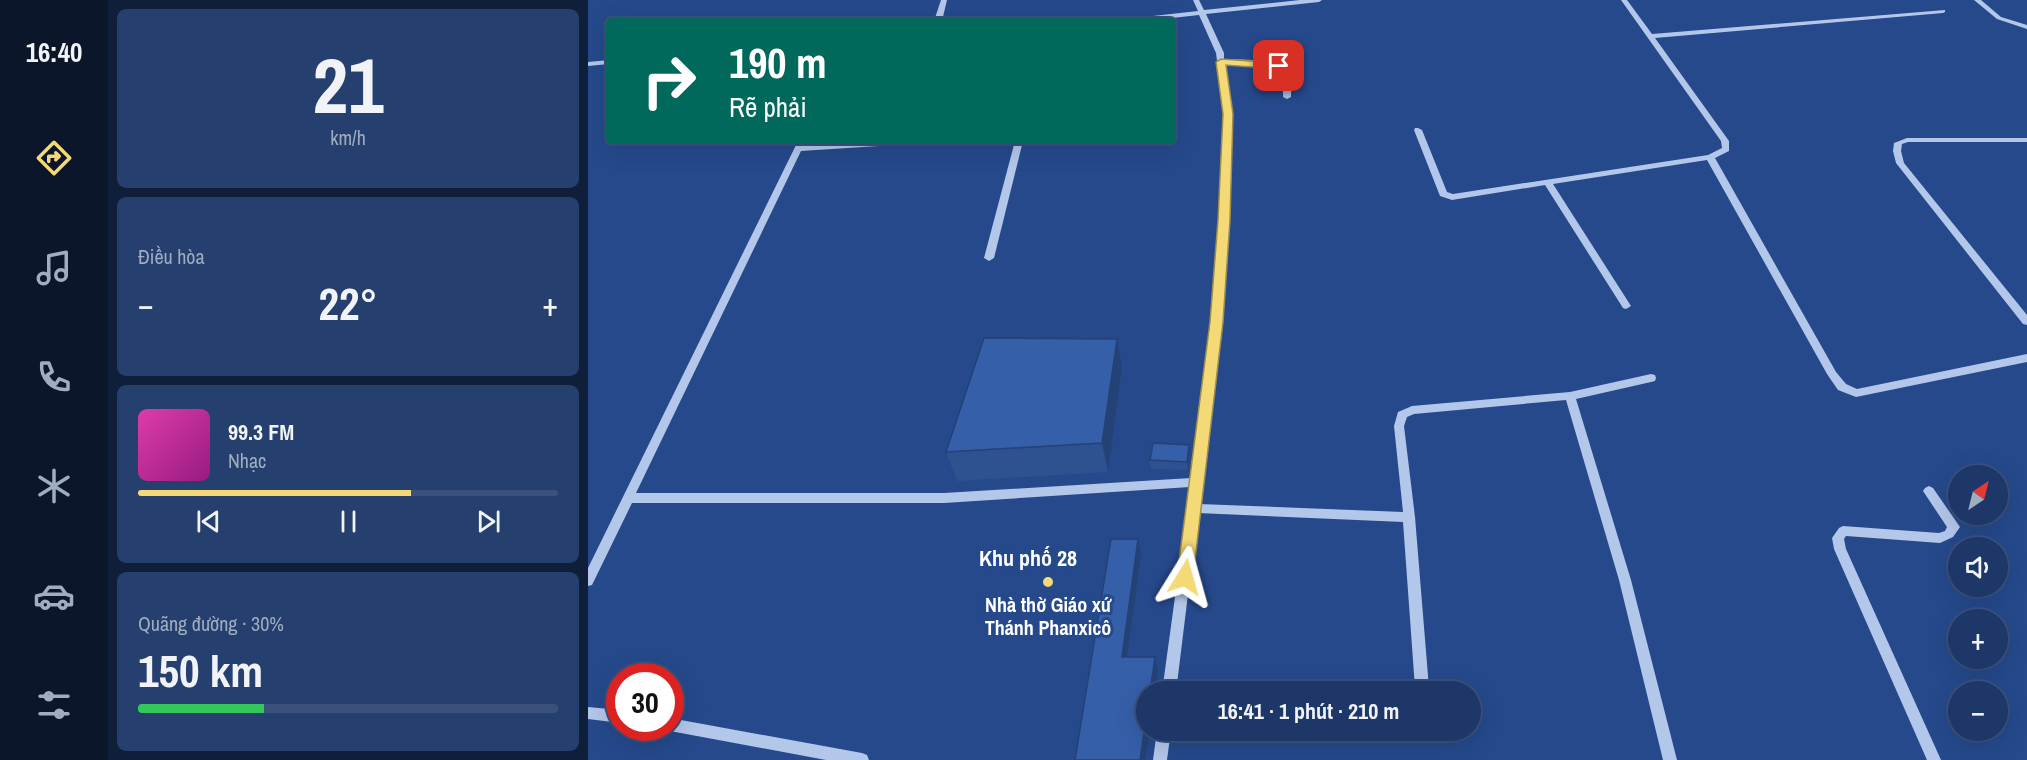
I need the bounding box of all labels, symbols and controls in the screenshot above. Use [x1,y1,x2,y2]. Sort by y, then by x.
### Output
text: 21 [312,32,384,137]
text: 16:40 [26,34,82,70]
text: 190 m [729,35,827,91]
pin [1253,40,1304,91]
icon: right [630,42,708,120]
icon: arrive [1262,49,1295,82]
text: Rẽ phải [729,89,807,125]
text: km/h [330,124,366,151]
icon: directions [33,137,75,179]
text: Điều hòa [138,243,205,270]
icon: music [33,247,75,289]
text: 22° [318,273,378,334]
text: − [138,282,154,326]
text: + [542,282,558,326]
icon: phone [33,356,75,398]
text: 99.3 FM [228,417,294,447]
text: Nhạc [228,447,266,474]
icon: climate [33,465,75,507]
north arrow [1948,465,2008,525]
map controls [1948,465,2008,741]
icon: previous [192,505,225,538]
icon: pause [332,505,365,538]
icon: next [472,505,505,538]
button: sound [1948,537,2008,597]
district label: Khu phố 28 [979,543,1077,573]
position arrow [1153,545,1217,609]
icon: car [33,575,75,617]
marker: Nhà thờ Giáo xứ Thánh Phanxicô [1041,575,1055,589]
place label: Nhà thờ Giáo xứ Thánh Phanxicô [985,591,1112,641]
button: + [1948,609,2008,669]
text: Quãng đường · 30% [138,610,284,637]
text: 150 km [138,640,263,701]
speed limit sign: 30 [606,663,684,741]
button: − [1948,681,2008,741]
icon: filters [33,684,75,726]
text: 16:41 · 1 phút · 210 m [1218,696,1399,726]

